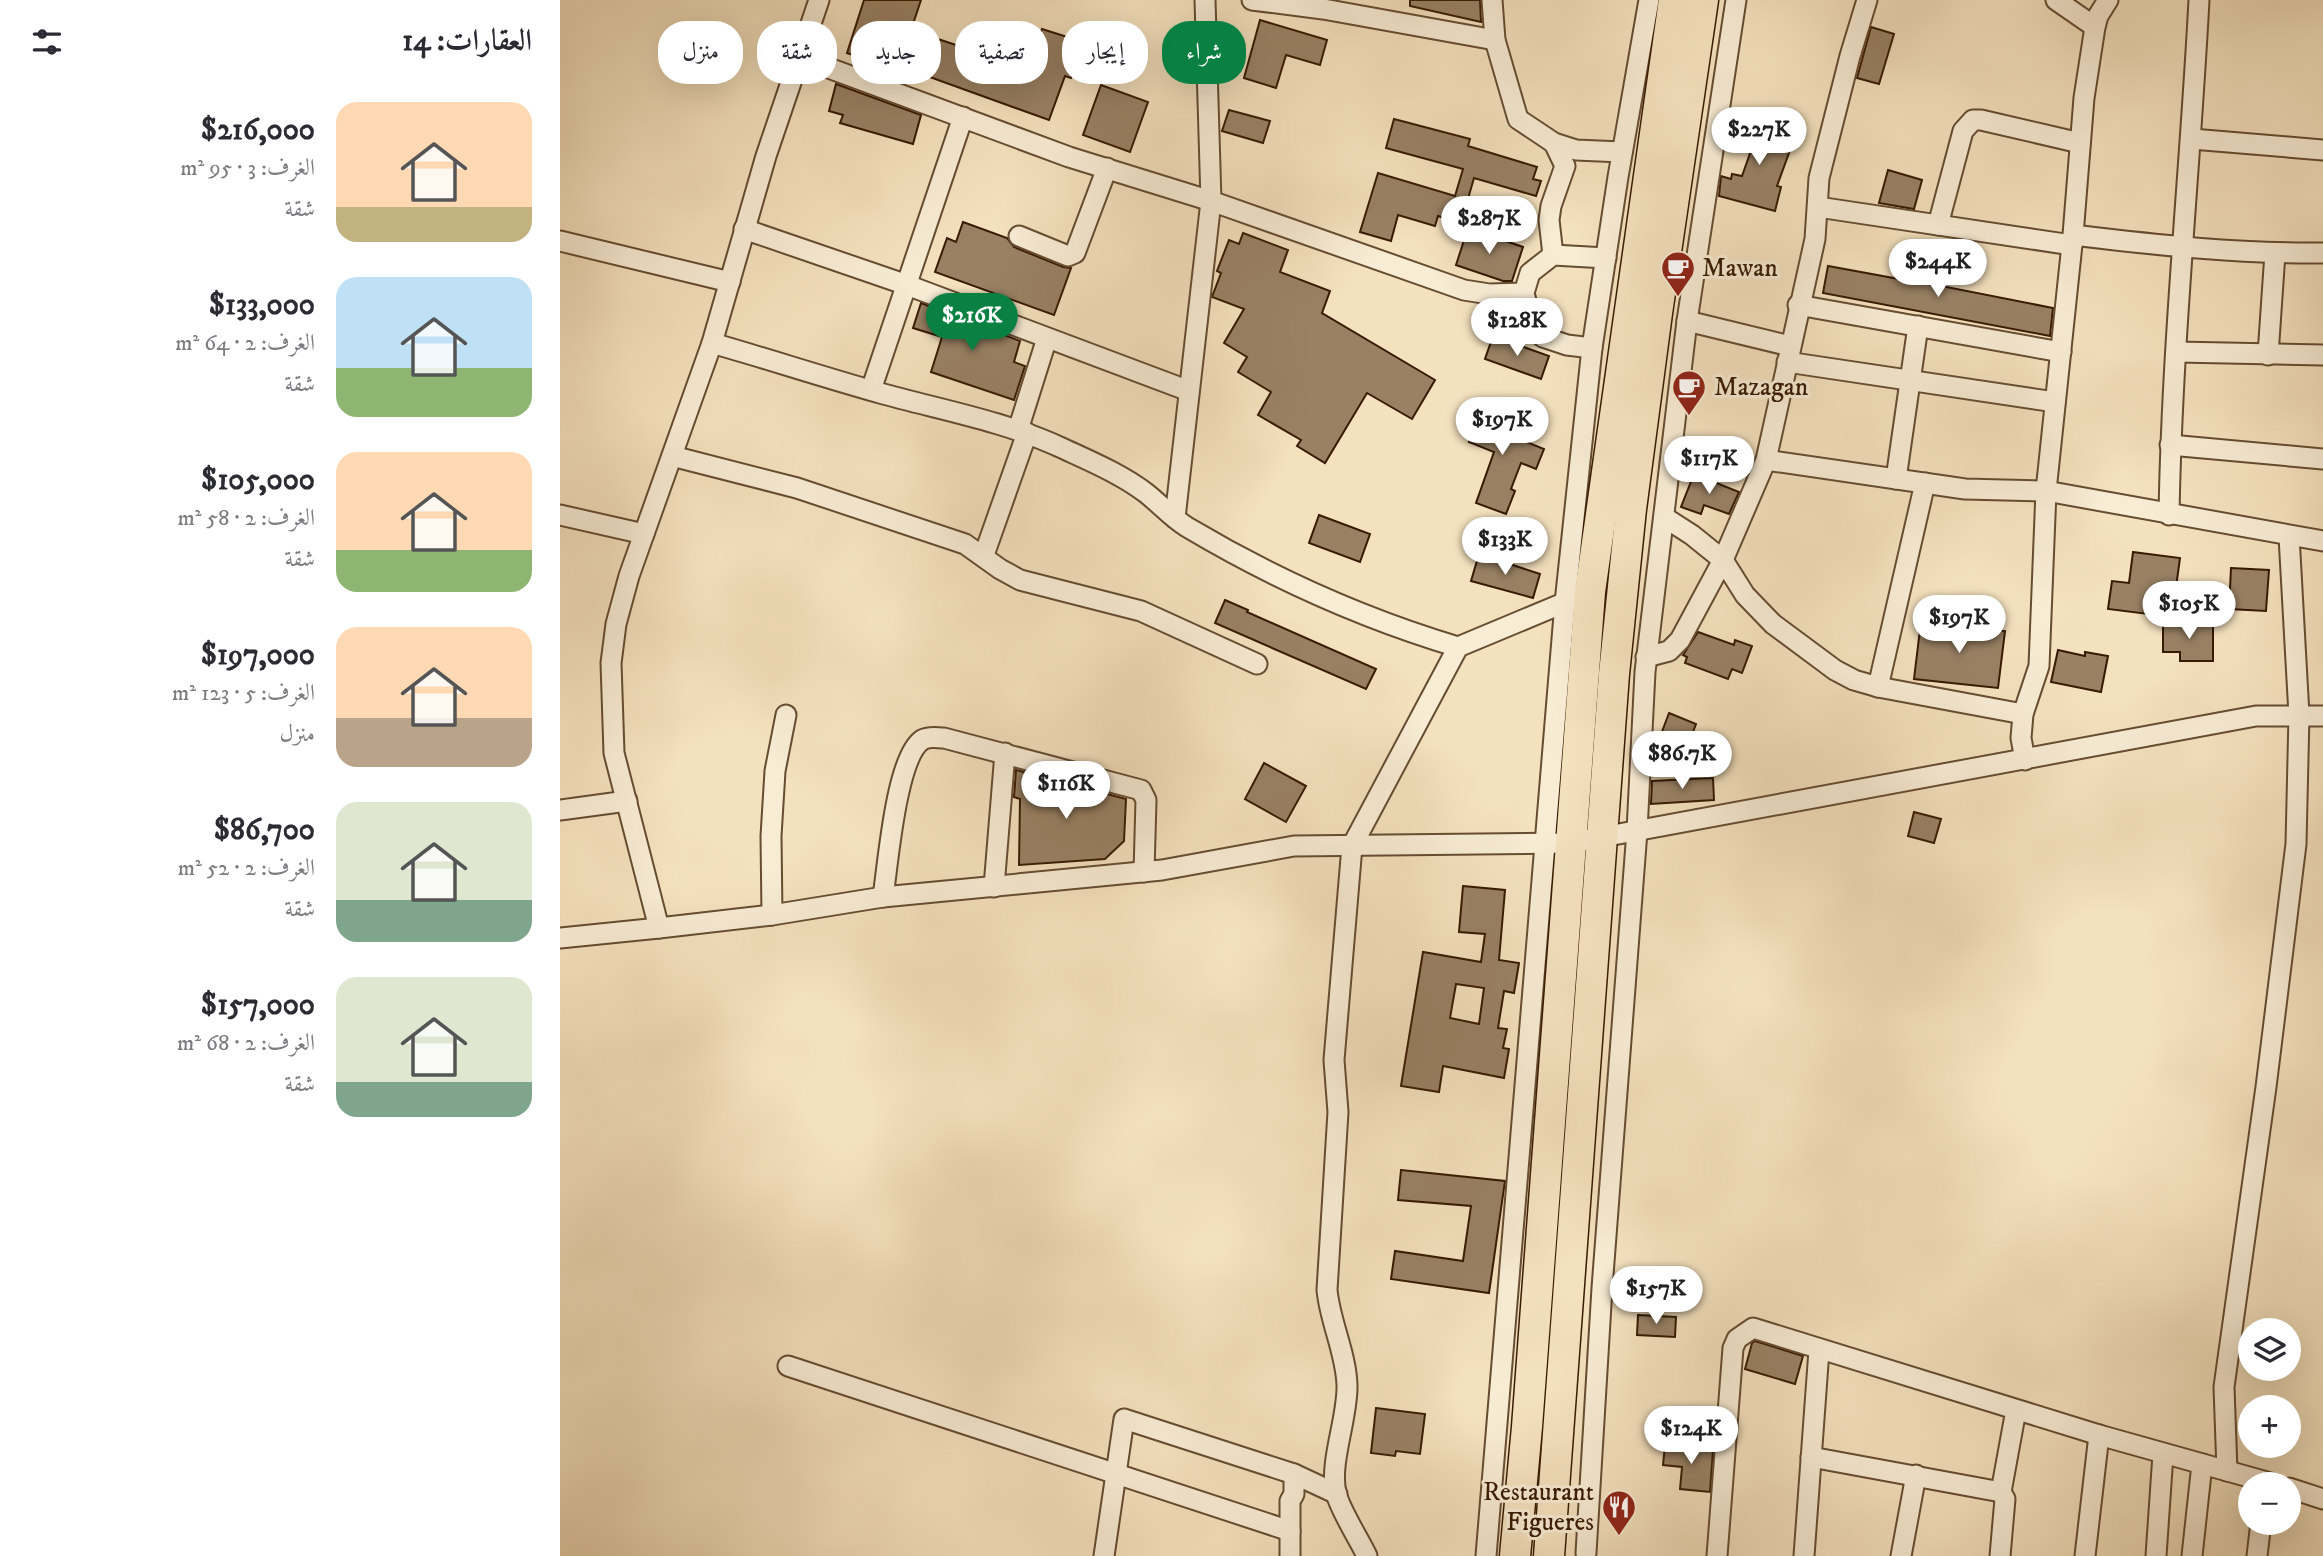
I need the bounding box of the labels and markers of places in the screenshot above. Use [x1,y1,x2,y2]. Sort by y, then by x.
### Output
pin: $227K [1710,108,1808,167]
pin: $287K [1440,196,1538,256]
pin: $244K [1889,240,1987,299]
cafe icon: Mawan [1659,249,1697,298]
place label: Mawan [1702,252,1778,285]
pin: $216K [923,294,1021,353]
pin: $128K [1468,298,1566,358]
cafe icon: Mazagan [1670,368,1708,417]
place label: Mazagan [1714,371,1809,404]
pin: $197K [1453,398,1551,457]
pin: $117K [1660,436,1758,496]
pin: $133K [1456,518,1554,577]
pin: $105K [2140,582,2238,641]
pin: $197K [1910,596,2008,655]
pin: $86.7K [1625,732,1739,791]
pin: $116K [1017,762,1115,821]
pin: $157K [1607,1266,1705,1326]
pin: $124K [1642,1406,1740,1466]
place label: Restaurant Figueres [1483,1476,1594,1539]
restaurant icon: Restaurant Figueres [1600,1488,1638,1537]

